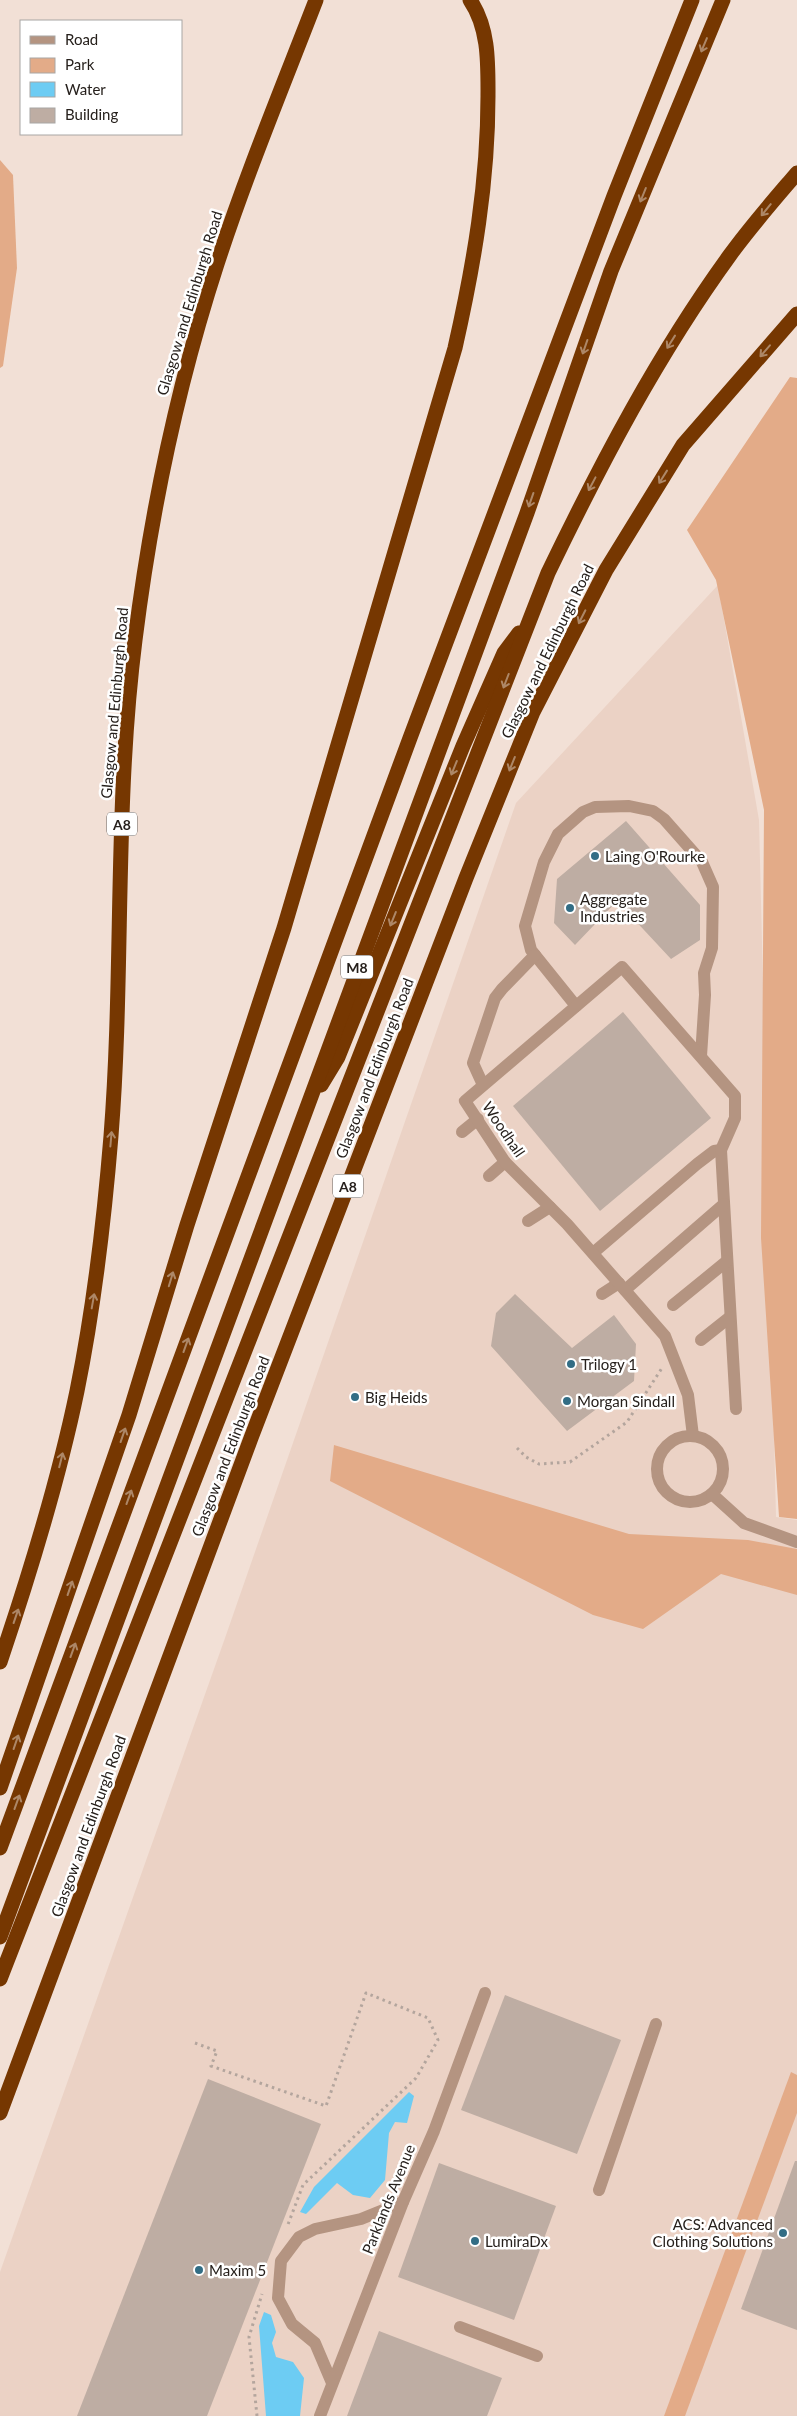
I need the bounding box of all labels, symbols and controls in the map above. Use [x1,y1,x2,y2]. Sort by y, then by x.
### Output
legend [20,20,182,135]
text: Road [65,30,98,48]
one-way arrow [699,37,709,52]
text: Park [65,55,95,73]
text: Water [65,80,106,98]
text: Building [65,105,118,123]
one-way arrow [637,187,647,202]
one-way arrow [760,204,771,217]
street label: Glasgow and Edinburgh Road [152,209,226,397]
one-way arrow [666,335,676,349]
one-way arrow [580,339,589,354]
one-way arrow [759,344,771,357]
one-way arrow [658,469,668,483]
one-way arrow [587,476,596,491]
one-way arrow [526,492,535,508]
street label: Glasgow and Edinburgh Road [497,561,597,741]
street label: Glasgow and Edinburgh Road [97,607,131,799]
one-way arrow [577,610,587,625]
one-way arrow [501,673,510,688]
one-way arrow [507,756,516,771]
one-way arrow [449,760,458,775]
road number: A8 [107,812,137,836]
place label: Laing O'Rourke [605,847,705,865]
marker: Laing O'Rourke [589,850,601,862]
place label: Aggregate Industries [580,890,647,925]
marker: Aggregate Industries [564,902,576,914]
one-way arrow [388,911,398,926]
road number: M8 [341,956,373,979]
street label: Glasgow and Edinburgh Road [331,975,417,1161]
street label: Woodhall [479,1098,529,1160]
one-way arrow [106,1132,116,1148]
road number: A8 [333,1174,363,1198]
one-way arrow [166,1272,176,1288]
one-way arrow [89,1293,99,1309]
one-way arrow [182,1338,191,1353]
street label: Glasgow and Edinburgh Road [187,1353,273,1539]
place label: Trilogy 1 [581,1355,637,1373]
marker: Trilogy 1 [565,1358,577,1370]
place label: Big Heids [365,1388,427,1406]
marker: Big Heids [349,1391,361,1403]
place label: Morgan Sindall [577,1392,675,1410]
marker: Morgan Sindall [561,1395,573,1407]
one-way arrow [119,1427,128,1443]
one-way arrow [57,1452,66,1468]
one-way arrow [126,1490,135,1505]
one-way arrow [66,1581,75,1597]
one-way arrow [12,1609,21,1624]
one-way arrow [69,1643,78,1658]
street label: Glasgow and Edinburgh Road [47,1733,129,1919]
one-way arrow [12,1734,21,1750]
one-way arrow [13,1795,22,1810]
street label: Parklands Avenue [358,2142,418,2256]
place label: ACS: Advanced Clothing Solutions [653,2215,773,2250]
marker: ACS: Advanced Clothing Solutions [777,2227,789,2239]
place label: LumiraDx [485,2232,548,2250]
marker: LumiraDx [469,2235,481,2247]
place label: Maxim 5 [209,2261,266,2279]
marker: Maxim 5 [193,2264,205,2276]

